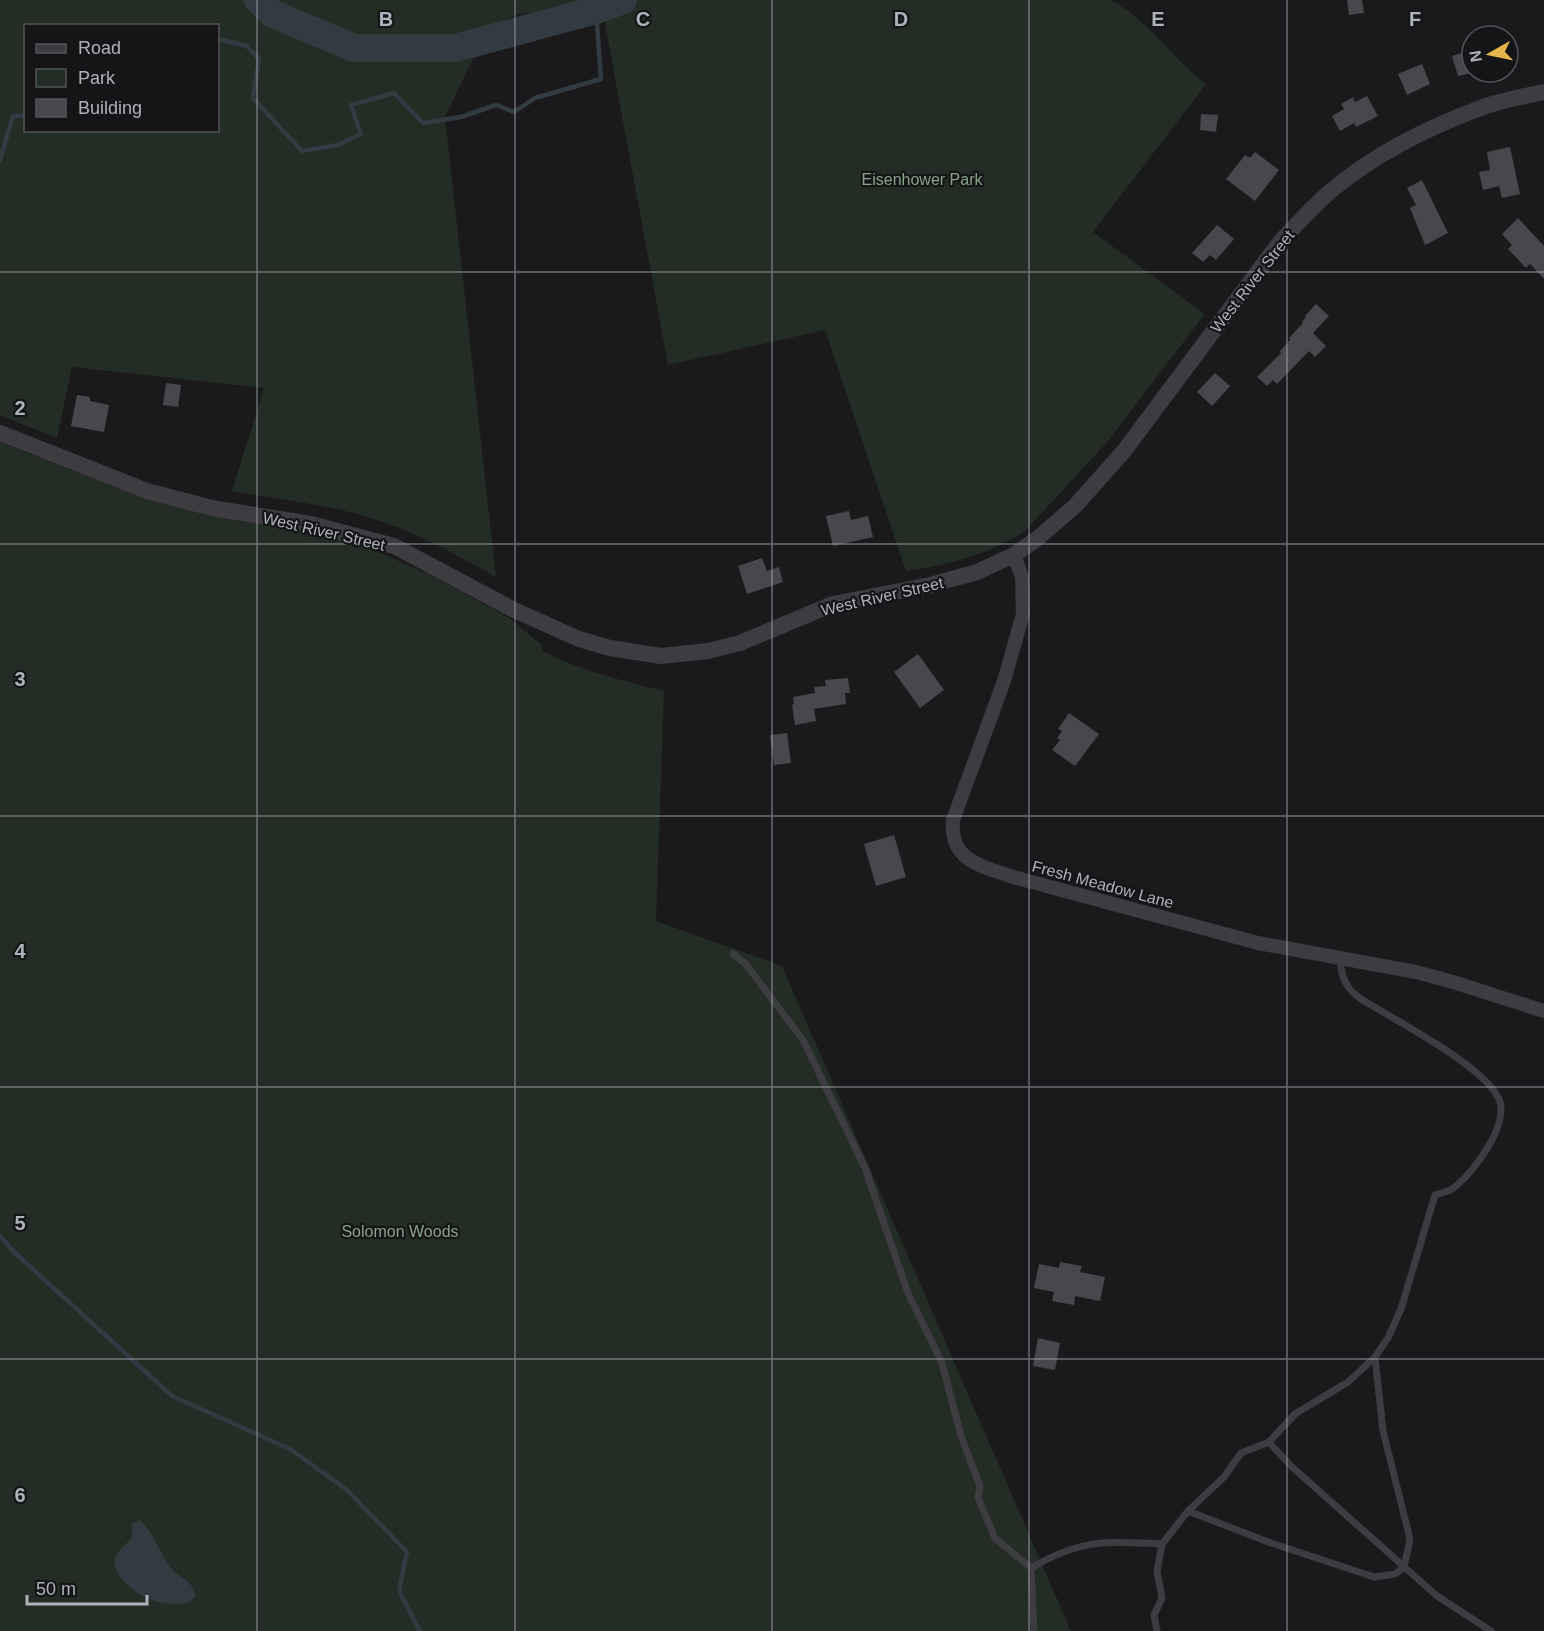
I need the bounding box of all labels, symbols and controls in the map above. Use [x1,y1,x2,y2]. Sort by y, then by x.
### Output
text: B [379,8,393,30]
text: C [636,8,650,30]
text: D [894,8,908,30]
text: E [1151,8,1165,30]
text: F [1409,8,1421,30]
legend [24,24,219,132]
north arrow [1460,24,1520,84]
text: Road [78,38,121,58]
text: N [1466,49,1485,63]
text: Park [78,68,116,88]
text: Building [78,98,142,118]
park label: Eisenhower Park [862,171,983,188]
street label: West River Street [1207,226,1298,336]
text: 2 [14,397,26,419]
street label: West River Street [261,509,387,554]
street label: West River Street [819,574,945,619]
text: 3 [14,668,26,690]
street label: Fresh Meadow Lane [1030,857,1176,912]
text: 4 [14,940,26,962]
text: 5 [14,1212,26,1234]
park label: Solomon Woods [341,1223,459,1240]
text: 6 [14,1484,26,1506]
scale bar [27,1568,147,1606]
text: 50 m [36,1579,76,1599]

